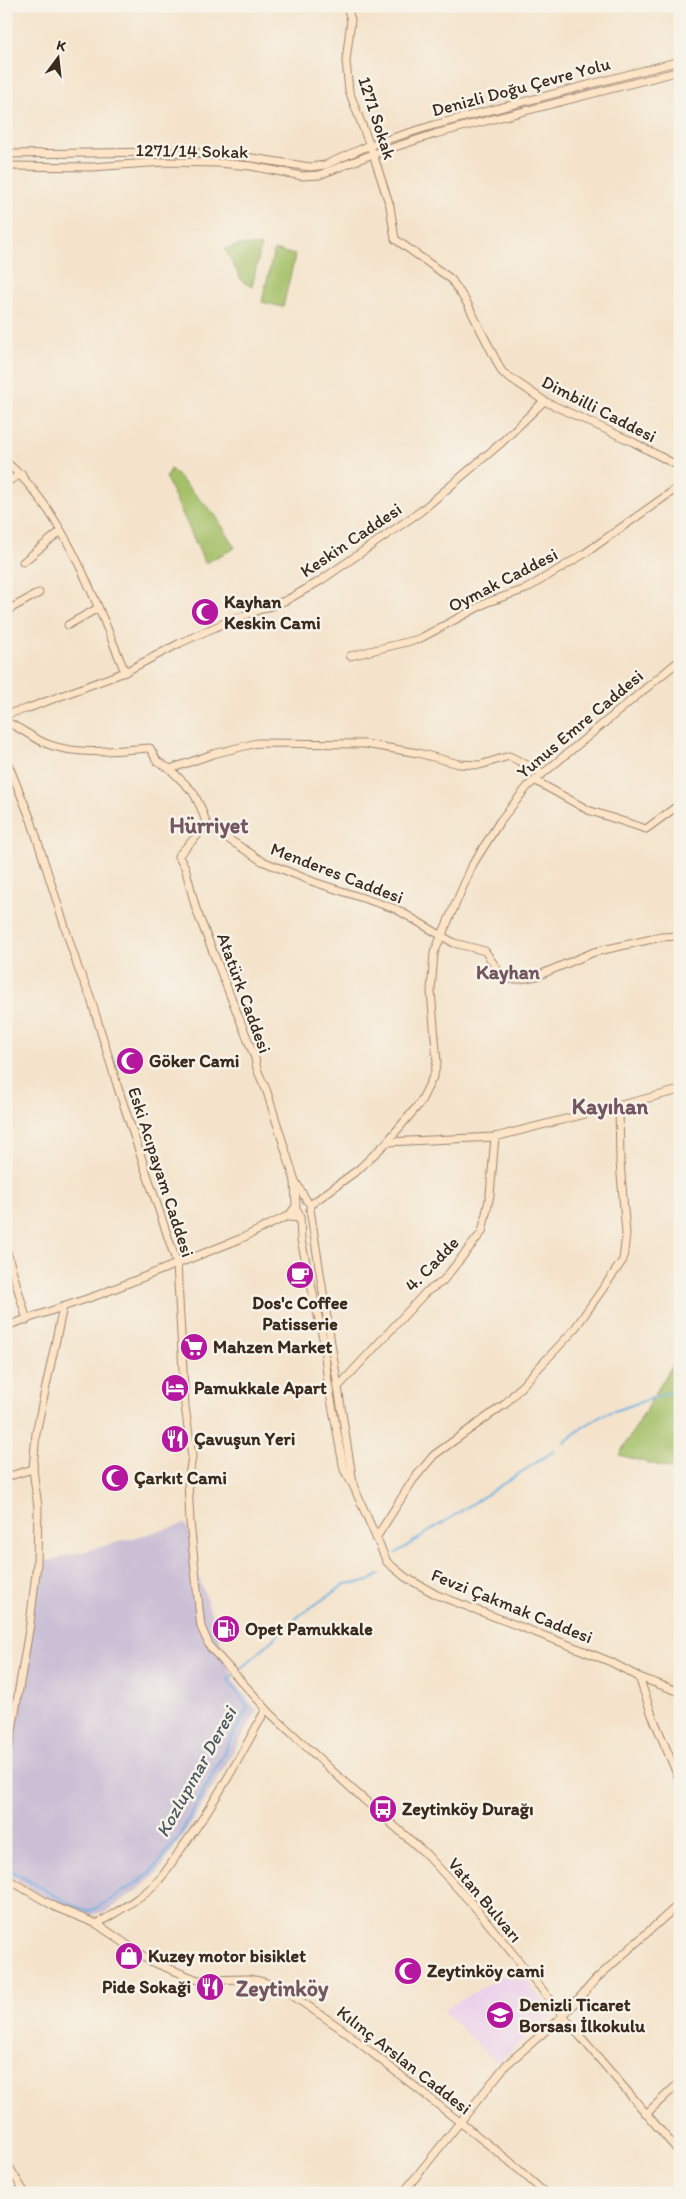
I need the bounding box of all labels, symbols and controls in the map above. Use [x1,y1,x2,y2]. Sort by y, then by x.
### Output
north arrow [32,32,82,82]
text: K [55,37,69,56]
street label: Denizli Doğu Çevre Yolu [429,53,613,121]
street label: 1271 Sokak [353,74,401,162]
street label: 1271/14 Sokak [136,139,248,163]
street label: Dimbilli Caddesi [538,371,660,447]
street label: Keskin Caddesi [296,498,406,582]
street label: Oymak Caddesi [445,543,561,617]
place label: Kayhan Keskin Cami [224,591,321,634]
mosque icon: Kayhan Keskin Cami [190,597,220,627]
street label: Yunus Emre Caddesi [512,665,648,783]
district label: Hürriyet [169,812,249,839]
street label: Menderes Caddesi [267,838,407,908]
street label: Atatürk Caddesi [212,930,276,1056]
district label: Kayhan [476,960,541,985]
mosque icon: Göker Cami [115,1046,145,1076]
place label: Göker Cami [149,1050,239,1072]
street label: Eski Acıpayam Caddesi [123,1084,199,1260]
district label: Kayıhan [572,1093,648,1120]
street label: 4. Cadde [400,1232,464,1296]
cafe icon: Dos'c Coffee Patisserie [285,1260,315,1290]
place label: Dos'c Coffee Patisserie [252,1292,348,1335]
supermarket icon: Mahzen Market [179,1332,209,1362]
place label: Mahzen Market [213,1336,333,1358]
hotel icon: Pamukkale Apart [160,1373,190,1403]
place label: Pamukkale Apart [194,1377,327,1399]
restaurant icon: Çavuşun Yeri [160,1424,190,1454]
place label: Çavuşun Yeri [194,1428,295,1450]
mosque icon: Çarkıt Cami [100,1463,130,1493]
place label: Çarkıt Cami [134,1467,227,1489]
street label: Fevzi Çakmak Caddesi [428,1564,596,1648]
fuel station icon: Opet Pamukkale [211,1614,241,1644]
place label: Opet Pamukkale [245,1618,373,1640]
water label: Kozlupınar Deresi [151,1701,242,1841]
bus stop icon: Zeytinköy Durağı [368,1794,398,1824]
place label: Zeytinköy Durağı [402,1798,534,1820]
street label: Vatan Bulvarı [443,1853,527,1947]
shop icon: Kuzey motor bisiklet [114,1941,144,1971]
place label: Kuzey motor bisiklet [148,1945,306,1967]
mosque icon: Zeytinköy cami [393,1956,423,1986]
place label: Zeytinköy cami [427,1960,544,1982]
restaurant icon: Pide Sokaği [195,1972,225,2002]
district label: Zeytinköy [236,1975,329,2002]
place label: Pide Sokaği [102,1976,191,1998]
place label: Denizli Ticaret Borsası İlkokulu [519,1994,646,2037]
school or university icon: Denizli Ticaret Borsası İlkokulu [485,2000,515,2030]
street label: Kılınç Arslan Caddesi [332,2001,476,2119]

